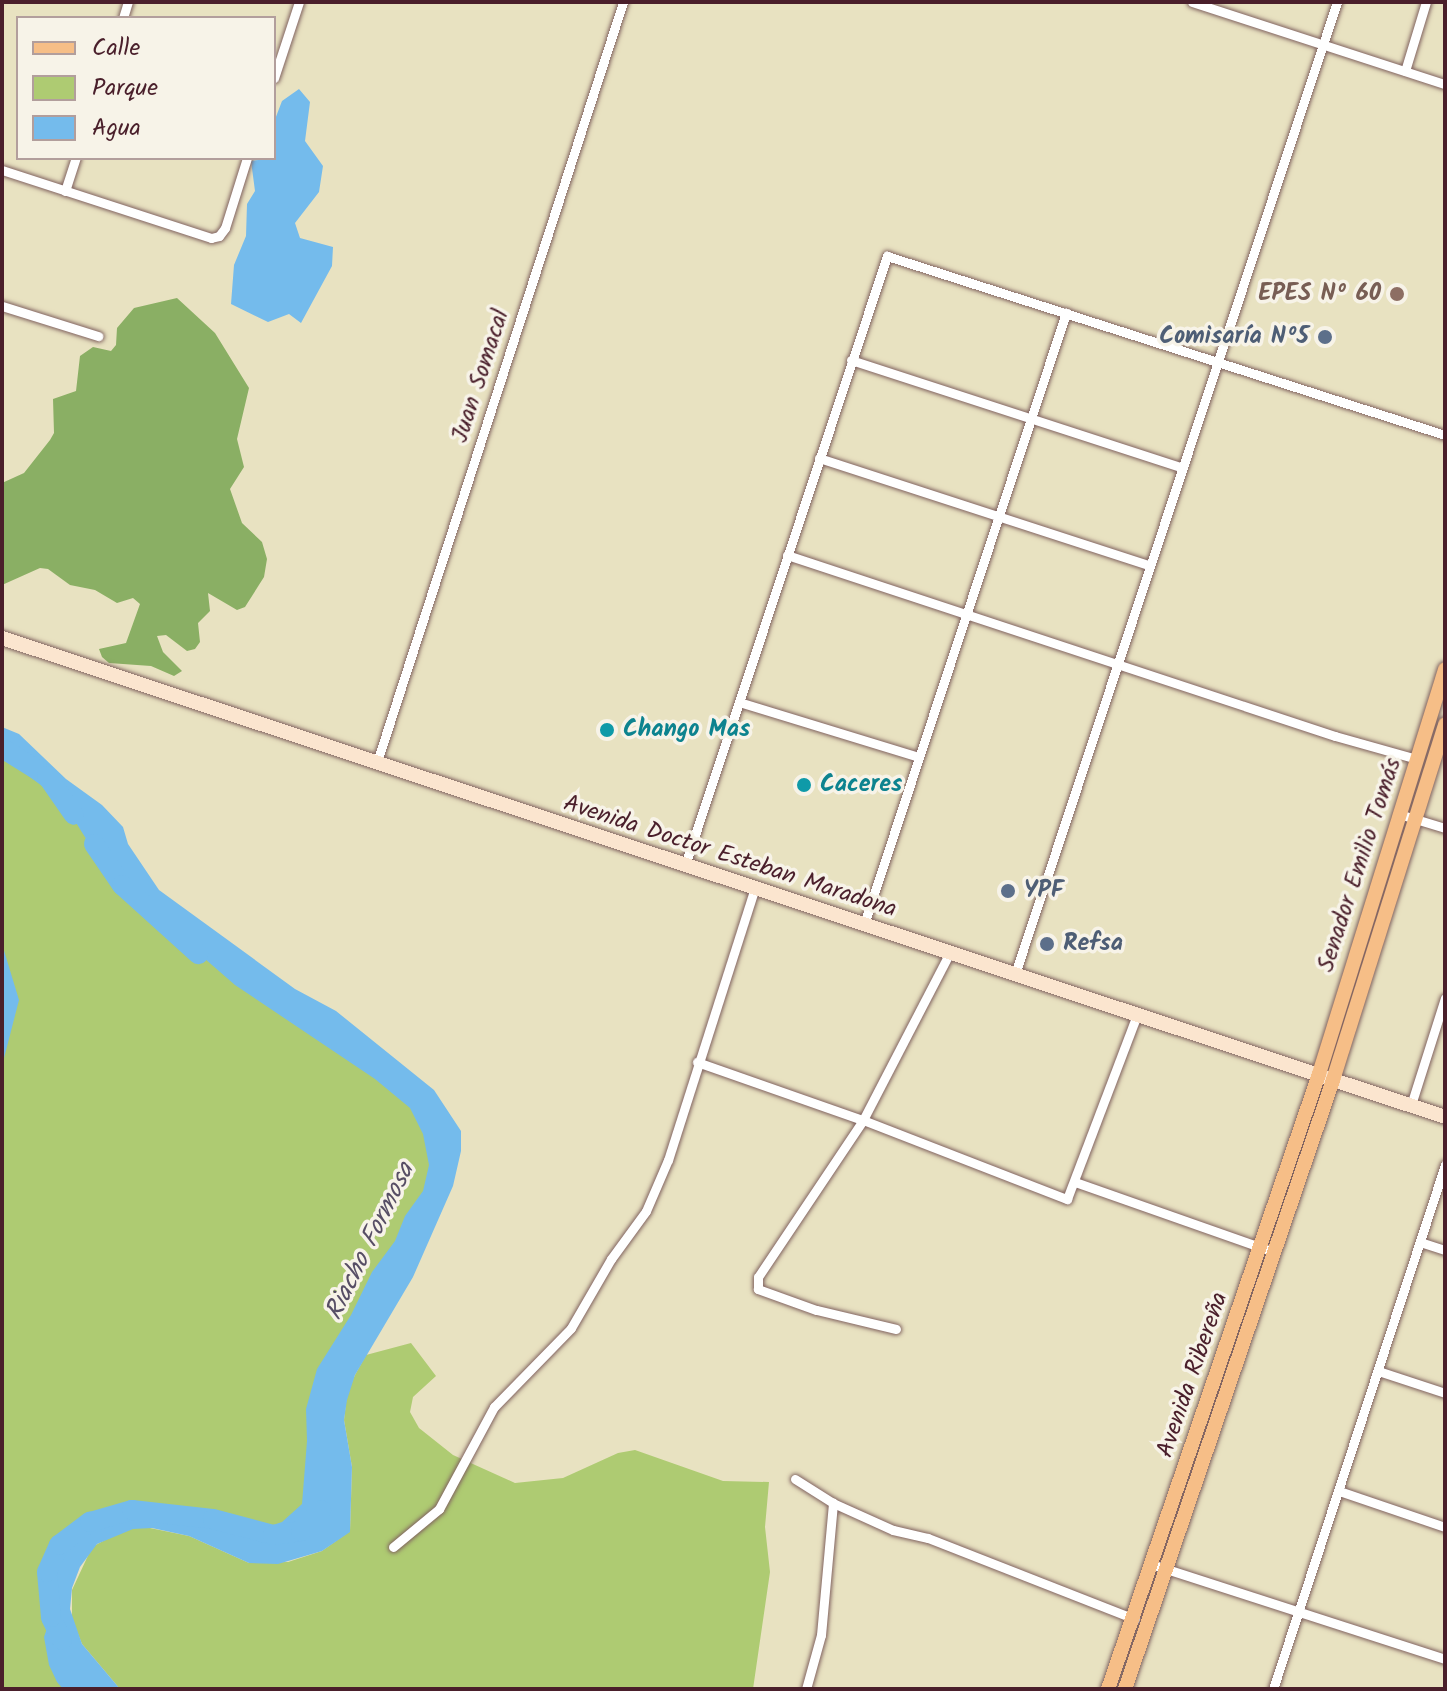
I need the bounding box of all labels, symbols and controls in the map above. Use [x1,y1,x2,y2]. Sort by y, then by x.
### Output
legend [16,16,276,160]
text: Calle [92,29,140,68]
text: Parque [92,69,158,108]
text: Agua [92,109,141,148]
place label: EPES Nº 60 [1258,280,1381,308]
marker: EPES Nº 60 [1388,285,1406,303]
street label: Juan Somacal [446,306,516,446]
place label: Comisaría Nº5 [1159,323,1309,351]
marker: Comisaría Nº5 [1316,328,1334,346]
place label: Chango Mas [623,716,750,744]
marker: Chango Mas [598,721,616,739]
street label: Senador Emilio Tomás [1312,754,1408,976]
place label: Caceres [820,771,902,799]
marker: Caceres [795,776,813,794]
street label: Avenida Doctor Esteban Maradona [560,789,900,925]
place label: YPF [1024,877,1064,905]
marker: YPF [999,882,1017,900]
place label: Refsa [1063,930,1123,958]
marker: Refsa [1038,935,1056,953]
water label: Riacho Formosa [319,1158,423,1326]
street label: Avenida Ribereña [1151,1289,1235,1461]

